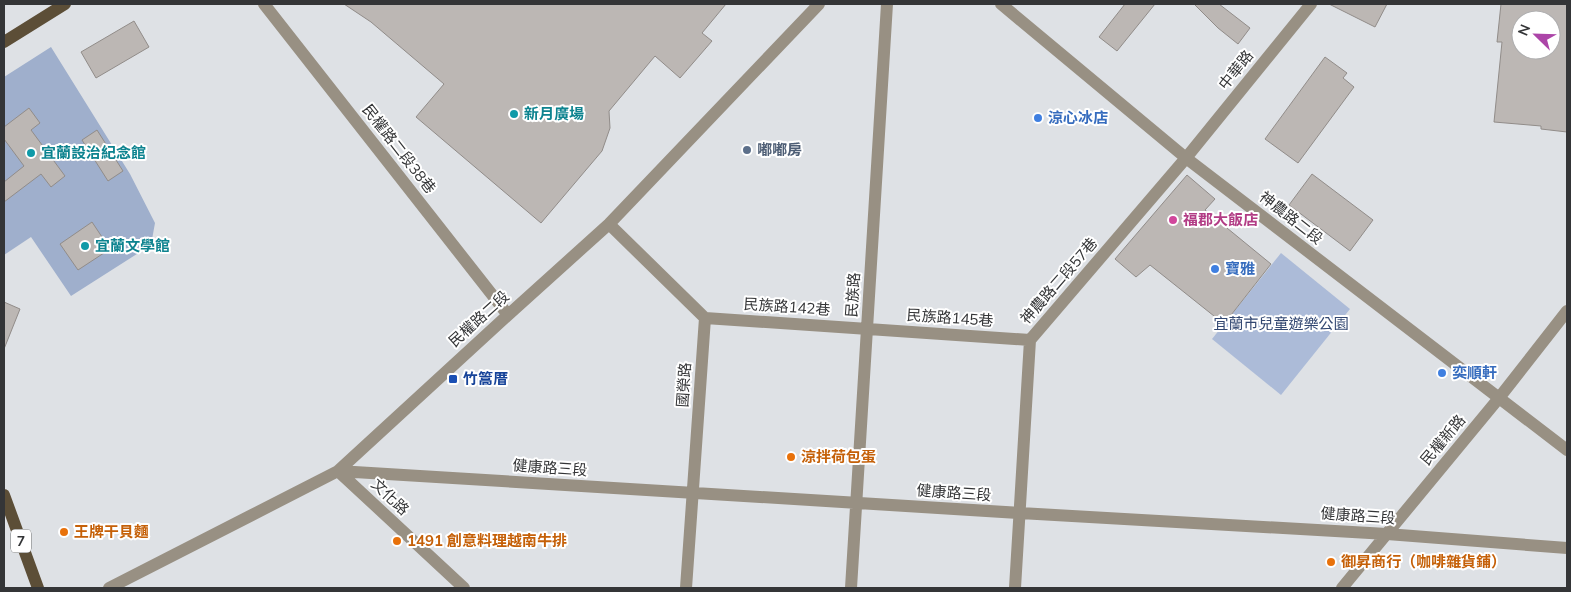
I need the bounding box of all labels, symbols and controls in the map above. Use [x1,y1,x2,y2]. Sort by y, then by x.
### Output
north arrow [1511,10,1561,60]
text: N [1514,22,1534,38]
street label: 中華路 [1214,46,1257,93]
street label: 民權路二段38巷 [359,100,440,197]
place label: 新月廣場 [524,104,584,123]
marker: 新月廣場 [508,108,520,120]
place label: 涼心冰店 [1048,108,1108,127]
marker: 涼心冰店 [1032,112,1044,124]
place label: 嘟嘟房 [757,140,802,159]
place label: 宜蘭設治紀念館 [41,143,146,162]
marker: 嘟嘟房 [741,144,753,156]
marker: 宜蘭設治紀念館 [25,147,37,159]
street label: 神農路二段 [1256,187,1327,248]
place label: 福郡大飯店 [1183,210,1258,229]
marker: 福郡大飯店 [1167,214,1179,226]
street label: 神農路二段57巷 [1016,234,1101,328]
place label: 宜蘭文學館 [95,236,170,255]
marker: 宜蘭文學館 [79,240,91,252]
place label: 寶雅 [1225,259,1255,278]
marker: 寶雅 [1209,263,1221,275]
street label: 民族路 [841,272,864,318]
street label: 民權路二段 [444,286,513,351]
street label: 民族路142巷 [743,294,831,319]
street label: 民族路145巷 [906,305,994,330]
park label: 宜蘭市兒童遊樂公園 [1213,314,1349,333]
street label: 國榮路 [672,362,695,408]
place label: 奕順軒 [1452,363,1497,382]
marker: 奕順軒 [1436,367,1448,379]
place label: 竹篙厝 [463,369,508,388]
marker: 竹篙厝 [447,373,459,385]
street label: 民權新路 [1416,411,1469,469]
place label: 涼拌荷包蛋 [801,447,876,466]
marker: 涼拌荷包蛋 [785,451,797,463]
street label: 健康路三段 [512,455,588,480]
street label: 文化路 [367,474,413,519]
street label: 健康路三段 [916,480,992,505]
street label: 健康路三段 [1320,503,1396,528]
place label: 王牌干貝麵 [74,522,149,541]
marker: 王牌干貝麵 [58,526,70,538]
road number: 7 [11,530,31,552]
place label: 1491 創意料理越南牛排 [407,531,567,550]
marker: 1491 創意料理越南牛排 [391,535,403,547]
place label: 御昇商行（咖啡雜貨鋪） [1341,552,1506,571]
marker: 御昇商行（咖啡雜貨鋪） [1325,556,1337,568]

